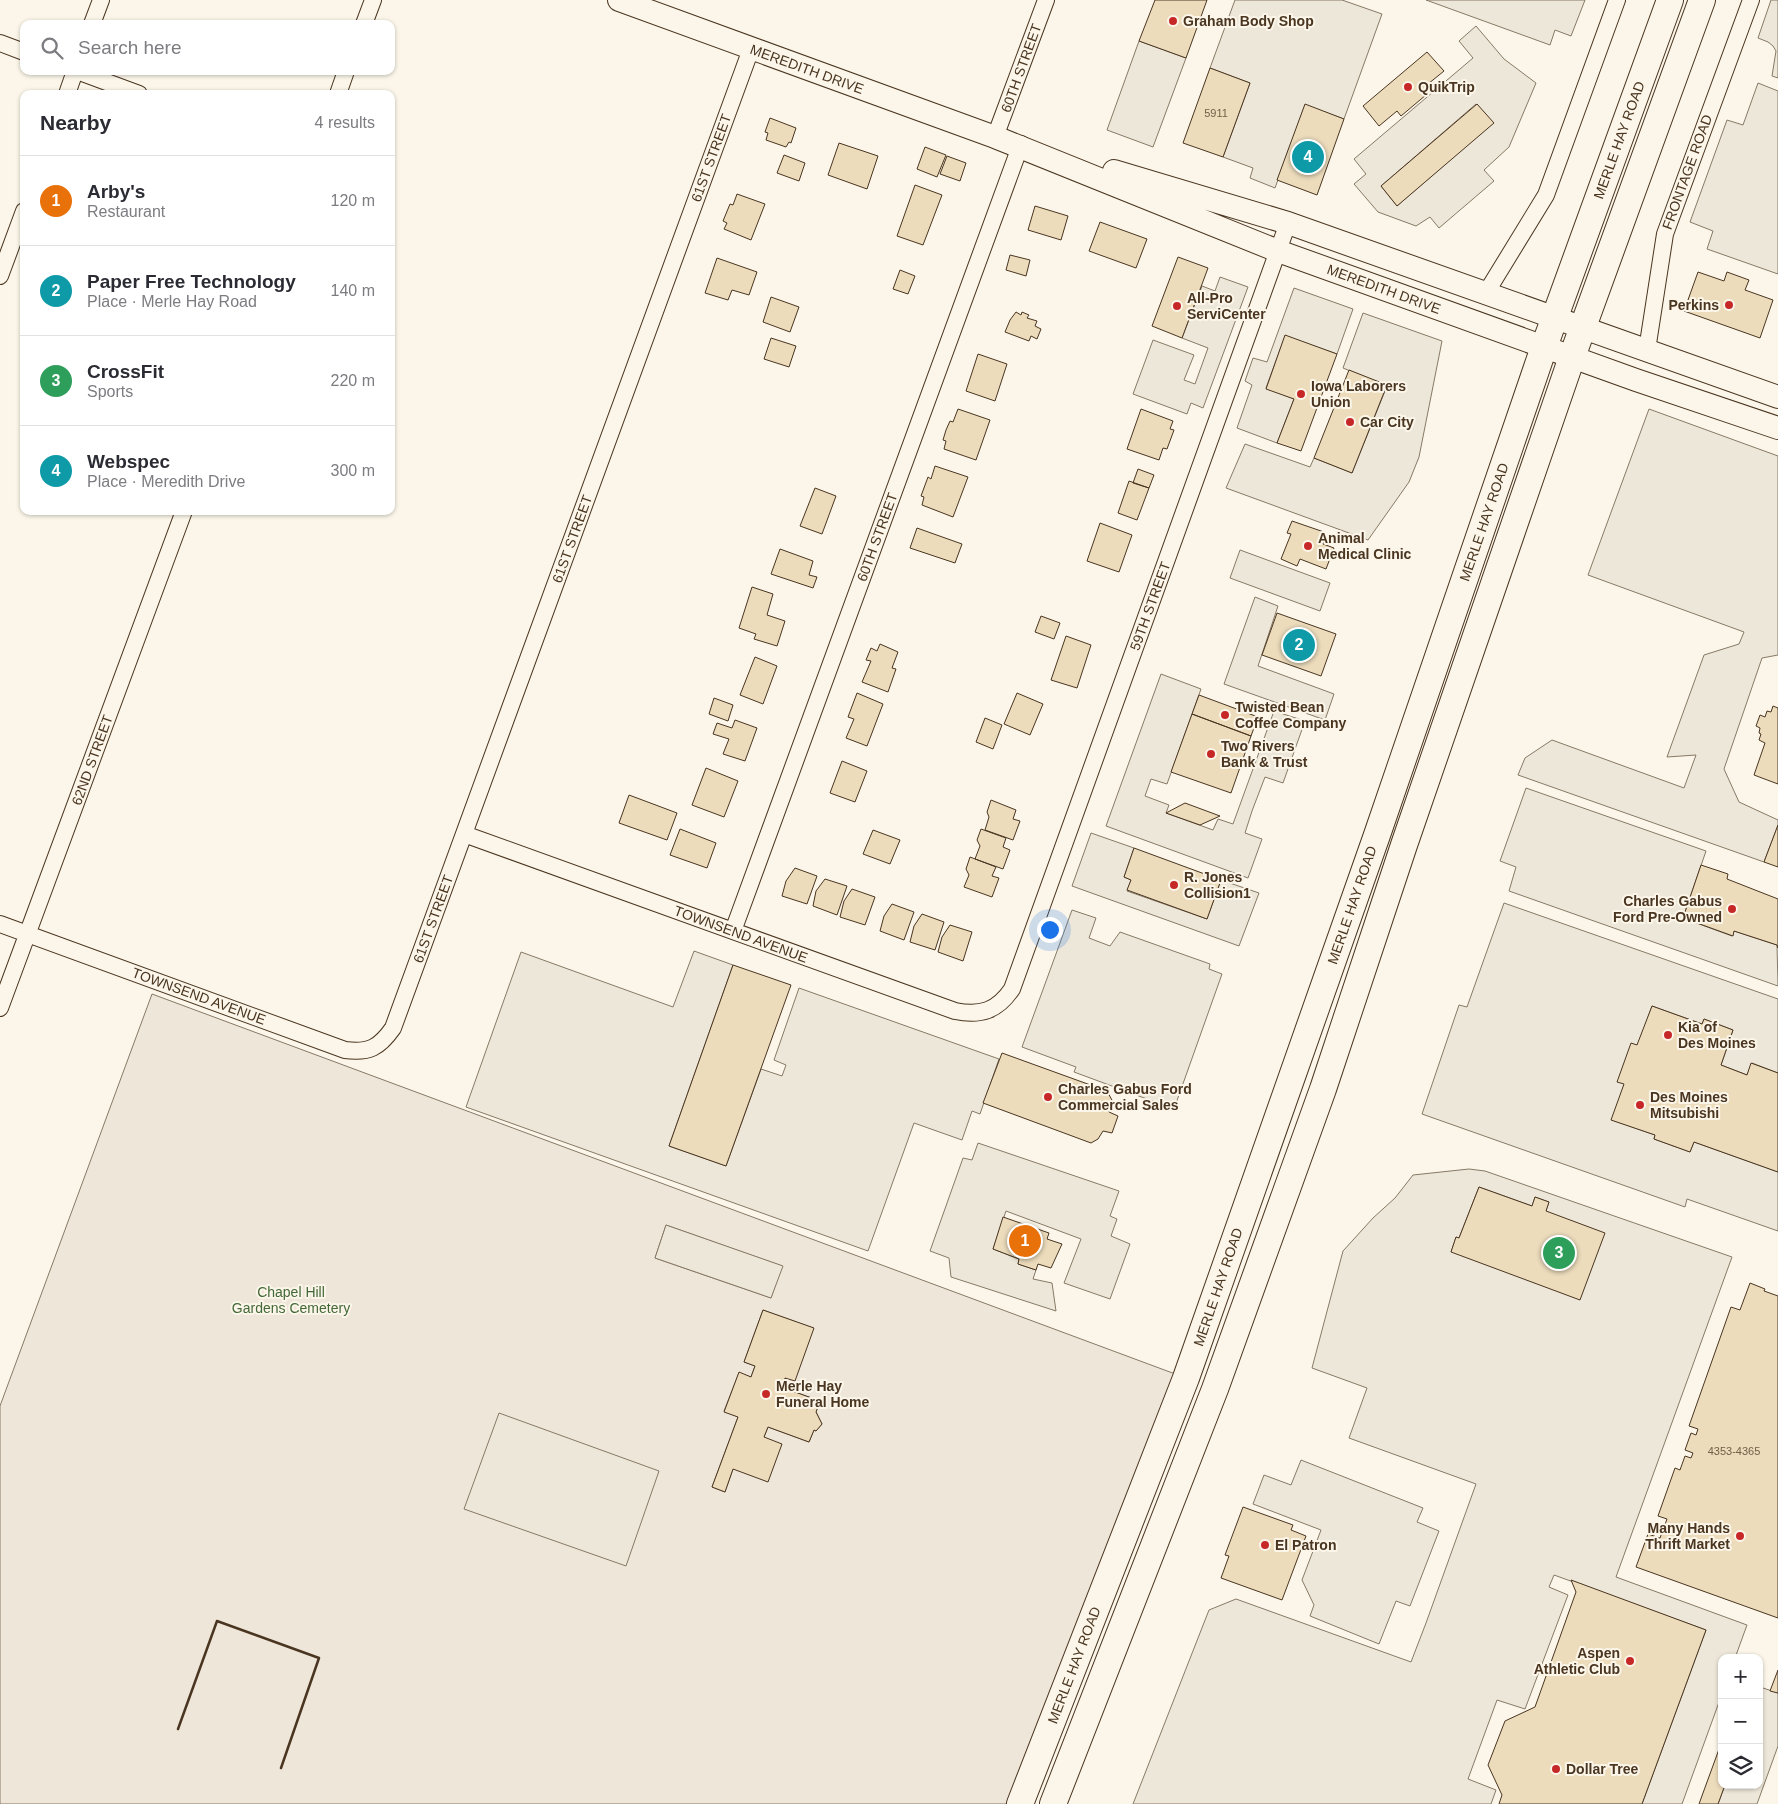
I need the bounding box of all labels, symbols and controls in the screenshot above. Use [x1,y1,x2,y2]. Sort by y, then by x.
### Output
place label: Graham Body Shop [1183,13,1314,29]
marker: Graham Body Shop [1167,15,1179,27]
search box [20,20,395,75]
street label: 60TH STREET [998,21,1045,115]
icon: search [38,34,66,62]
text: Search here [78,37,182,58]
street label: MEREDITH DRIVE [748,41,866,97]
place label: QuikTrip [1418,79,1475,95]
street label: MERLE HAY ROAD [1590,79,1648,201]
marker: QuikTrip [1402,81,1414,93]
house number: 5911 [1204,107,1228,119]
text: Nearby [40,111,111,134]
street label: 61ST STREET [688,111,734,204]
street label: FRONTAGE ROAD [1659,112,1715,232]
text: 4 results [315,114,375,131]
pin: 4 [1292,138,1324,176]
text: Arby's [87,181,145,202]
text: 1 [52,192,60,209]
text: 120 m [331,192,375,209]
text: Restaurant [87,203,165,220]
street label: MEREDITH DRIVE [1325,261,1443,317]
text: Paper Free Technology [87,271,296,292]
text: 2 [52,282,60,299]
text: 140 m [331,282,375,299]
place label: All-Pro ServiCenter [1187,290,1266,322]
text: Place · Merle Hay Road [87,293,257,310]
place label: Perkins [1668,297,1719,313]
marker: Perkins [1723,299,1735,311]
marker: All-Pro ServiCenter [1171,300,1183,312]
text: CrossFit [87,361,164,382]
text: 3 [52,372,60,389]
text: 220 m [331,372,375,389]
place label: Iowa Laborers Union [1311,378,1406,410]
text: Sports [87,383,133,400]
marker: Iowa Laborers Union [1295,388,1307,400]
place label: Car City [1360,414,1414,430]
marker: Car City [1344,416,1356,428]
text: Webspec [87,451,170,472]
street label: MERLE HAY ROAD [1456,461,1512,583]
text: 4 [52,462,60,479]
text: 300 m [331,462,375,479]
text: Place · Meredith Drive [87,473,245,490]
street label: 60TH STREET [854,490,901,584]
street label: 61ST STREET [549,492,595,585]
place label: Animal Medical Clinic [1318,530,1412,562]
marker: Animal Medical Clinic [1302,540,1314,552]
street label: 59TH STREET [1127,559,1174,653]
pin: 2 [1283,626,1315,664]
place label: Twisted Bean Coffee Company [1235,699,1346,731]
marker: Twisted Bean Coffee Company [1219,709,1231,721]
street label: 62ND STREET [68,712,116,807]
place label: Two Rivers Bank & Trust [1221,738,1308,770]
marker: Two Rivers Bank & Trust [1205,748,1217,760]
street label: MERLE HAY ROAD [1324,844,1380,966]
place label: R. Jones Collision1 [1184,869,1251,901]
street label: 61ST STREET [410,872,456,965]
marker: R. Jones Collision1 [1168,879,1180,891]
place label: Charles Gabus Ford Pre-Owned [1613,893,1722,925]
street label: TOWNSEND AVENUE [672,902,810,966]
marker: Charles Gabus Ford Pre-Owned [1726,903,1738,915]
your location [1037,917,1063,943]
street label: TOWNSEND AVENUE [130,964,268,1028]
place label: Kia of Des Moines [1678,1019,1756,1051]
marker: Kia of Des Moines [1662,1029,1674,1041]
place label: Charles Gabus Ford Commercial Sales [1058,1081,1192,1113]
place label: Des Moines Mitsubishi [1650,1089,1728,1121]
marker: Charles Gabus Ford Commercial Sales [1042,1091,1054,1103]
marker: Des Moines Mitsubishi [1634,1099,1646,1111]
pin: 1 [1009,1222,1041,1260]
street label: MERLE HAY ROAD [1190,1226,1246,1348]
pin: 3 [1543,1234,1575,1272]
park label: Chapel Hill Gardens Cemetery [232,1284,350,1316]
place label: Merle Hay Funeral Home [776,1378,870,1410]
marker: Merle Hay Funeral Home [760,1388,772,1400]
house number: 4353-4365 [1708,1445,1760,1457]
place label: Many Hands Thrift Market [1645,1520,1730,1552]
marker: Many Hands Thrift Market [1734,1530,1746,1542]
place label: El Patron [1275,1537,1336,1553]
marker: El Patron [1259,1539,1271,1551]
street label: MERLE HAY ROAD [1044,1604,1104,1726]
place label: Aspen Athletic Club [1534,1645,1620,1677]
map controls [1718,1654,1763,1789]
button: + [1718,1654,1763,1699]
marker: Aspen Athletic Club [1624,1655,1636,1667]
button: − [1718,1699,1763,1744]
button: layers [1718,1744,1763,1789]
place label: Dollar Tree [1566,1761,1639,1777]
marker: Dollar Tree [1550,1763,1562,1775]

